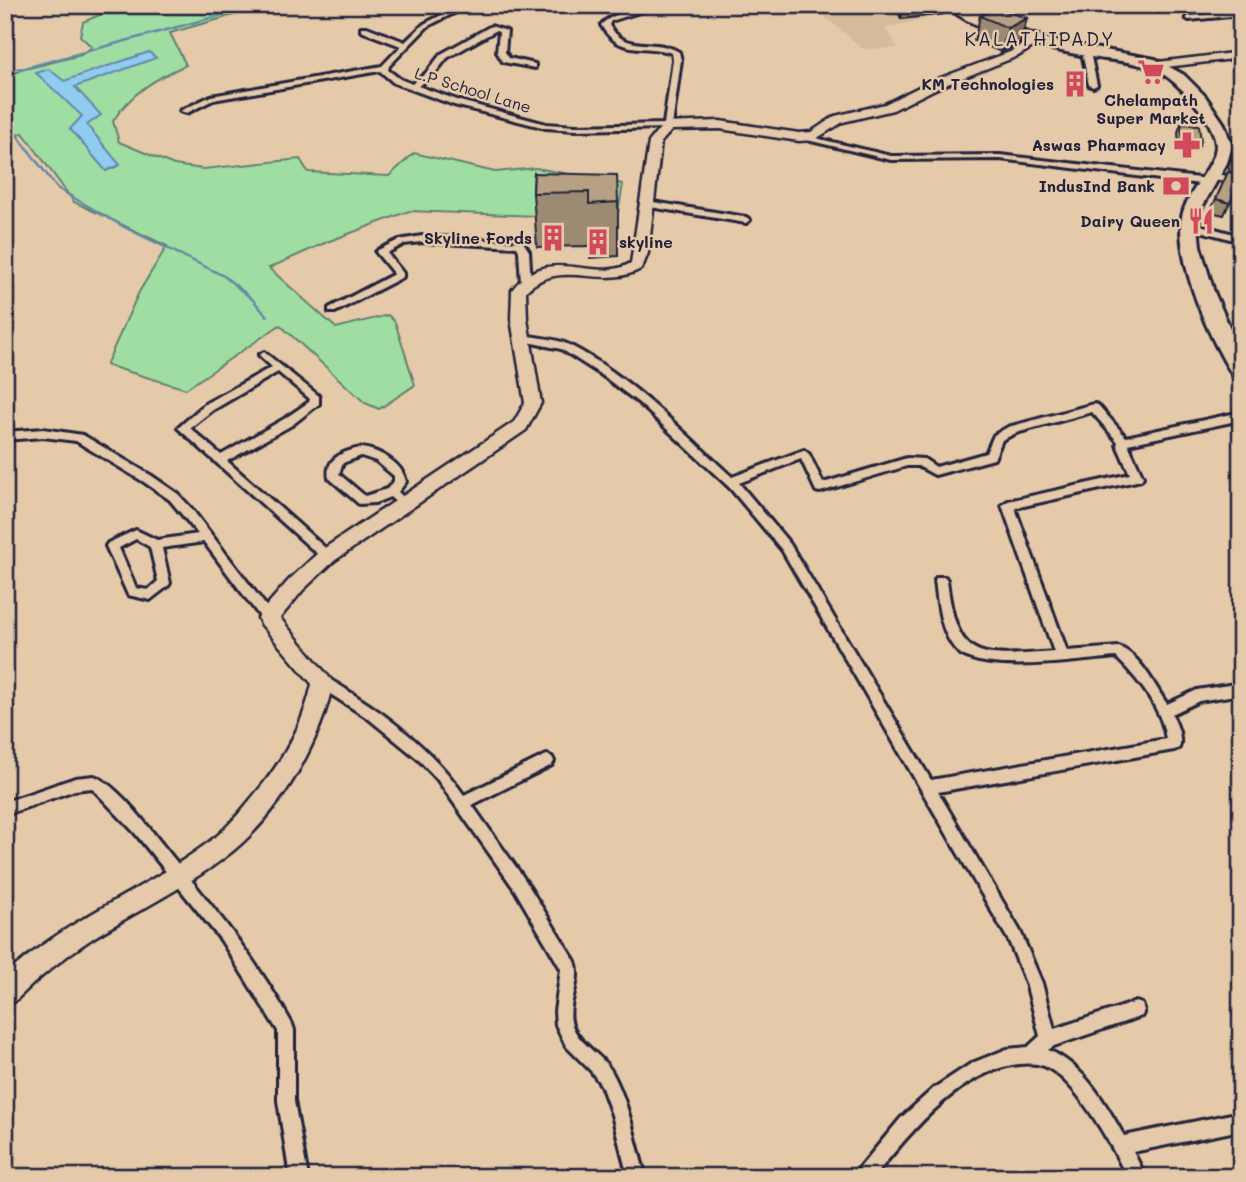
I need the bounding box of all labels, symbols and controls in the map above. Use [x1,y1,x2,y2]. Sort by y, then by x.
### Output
district label: KALATHIPADY [964,26,1116,51]
supermarket icon: Chelampath Super Market [1136,57,1166,87]
street label: L.P School Lane [412,62,534,117]
building icon: KM Technologies [1060,69,1090,99]
place label: KM Technologies [921,73,1054,94]
place label: Chelampath Super Market [1096,89,1206,128]
pharmacy icon: Aswas Pharmacy [1172,130,1202,160]
place label: Aswas Pharmacy [1032,134,1166,155]
bank icon: IndusInd Bank [1161,171,1191,201]
place label: IndusInd Bank [1039,175,1155,196]
restaurant icon: Dairy Queen [1186,206,1216,236]
place label: Dairy Queen [1080,210,1180,231]
building icon: Skyline Fords [538,223,568,253]
place label: Skyline Fords [424,227,532,248]
building icon: skyline [583,227,613,257]
place label: skyline [619,231,673,252]

